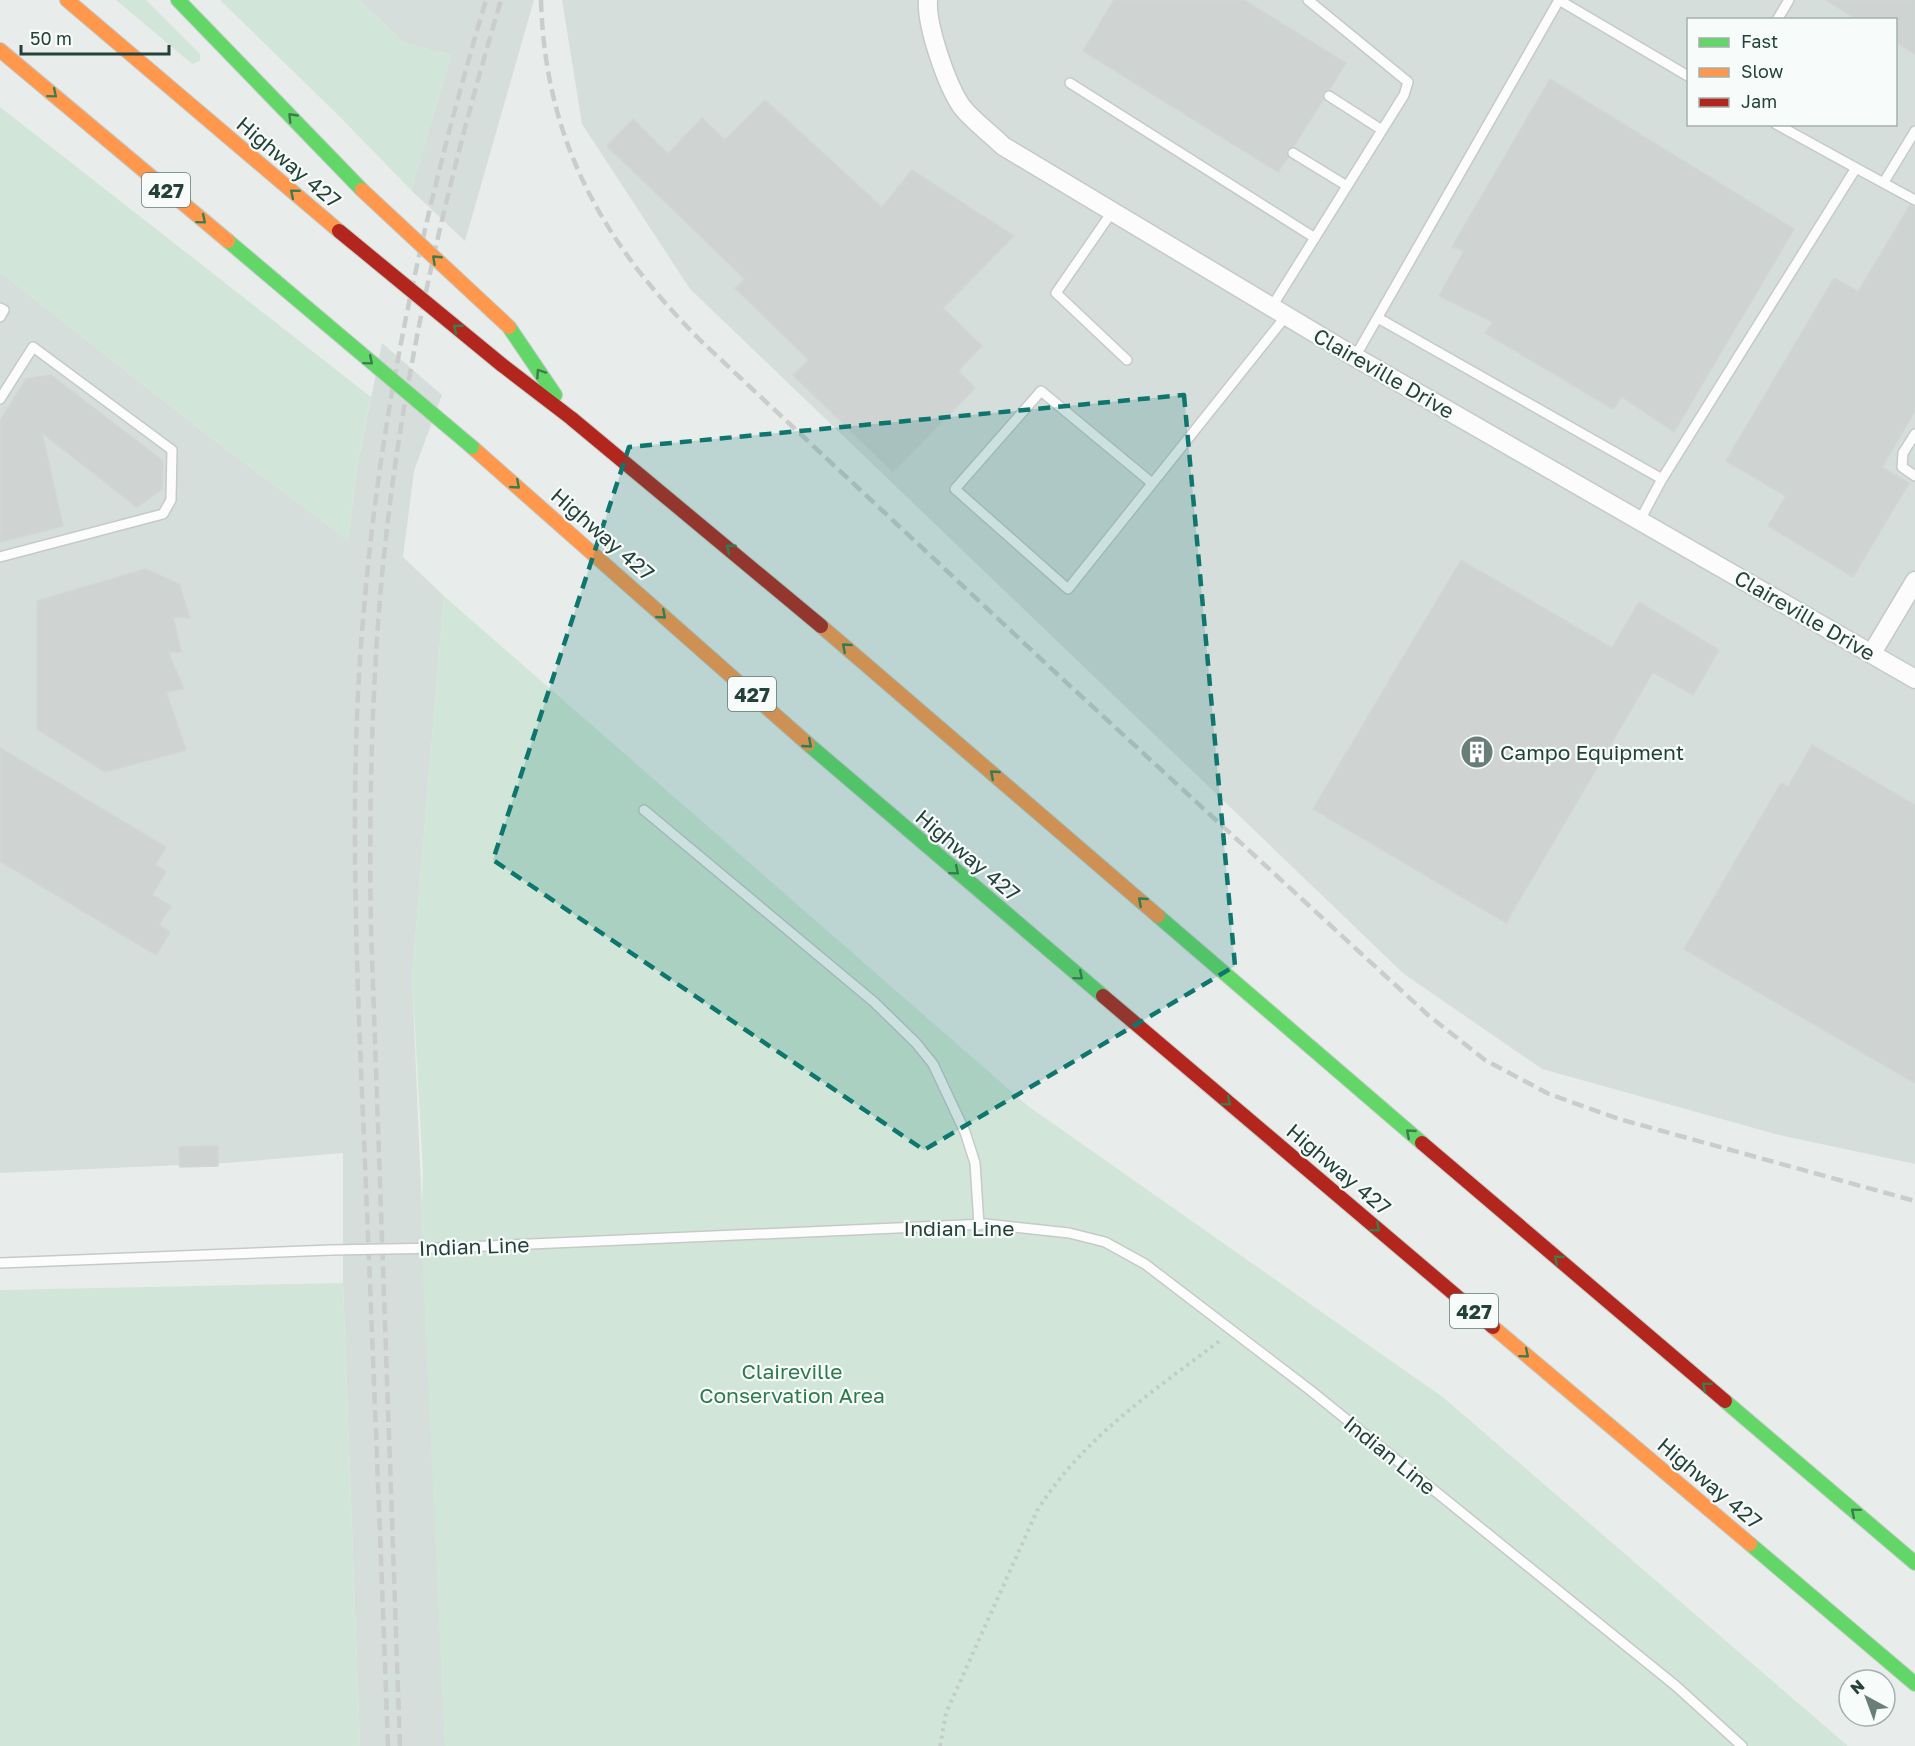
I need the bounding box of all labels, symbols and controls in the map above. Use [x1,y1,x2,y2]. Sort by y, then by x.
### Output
scale bar [21,18,170,56]
legend [1687,18,1897,126]
text: 50 m [30,27,72,49]
text: Fast [1741,30,1778,52]
text: Slow [1741,60,1784,82]
one-way arrow [46,87,57,98]
text: Jam [1741,90,1777,112]
street label: Highway 427 [231,111,347,213]
one-way arrow [289,113,300,124]
road number: 427 [142,173,190,207]
one-way arrow [290,190,301,201]
one-way arrow [195,213,206,224]
one-way arrow [432,255,443,266]
street label: Claireville Drive [1309,322,1459,424]
one-way arrow [453,325,464,336]
one-way arrow [362,353,373,364]
one-way arrow [536,368,547,379]
one-way arrow [509,478,519,489]
street label: Highway 427 [546,482,660,586]
one-way arrow [725,545,736,556]
street label: Claireville Drive [1730,564,1880,666]
one-way arrow [655,607,666,618]
one-way arrow [842,643,853,654]
road number: 427 [728,677,776,711]
building icon: Campo Equipment [1459,734,1495,770]
one-way arrow [801,737,812,748]
place label: Campo Equipment [1500,739,1684,765]
one-way arrow [990,770,1001,781]
street label: Highway 427 [910,804,1026,906]
one-way arrow [948,864,959,875]
one-way arrow [1138,897,1149,908]
one-way arrow [1072,969,1083,980]
one-way arrow [1220,1095,1231,1106]
street label: Highway 427 [1281,1118,1397,1220]
one-way arrow [1406,1129,1417,1140]
street label: Indian Line [904,1215,1014,1241]
one-way arrow [1369,1221,1380,1232]
street label: Indian Line [418,1231,530,1261]
one-way arrow [1554,1256,1565,1267]
road number: 427 [1450,1294,1498,1328]
one-way arrow [1518,1347,1529,1358]
park label: Claireville Conservation Area [699,1358,885,1408]
one-way arrow [1702,1382,1713,1393]
street label: Indian Line [1339,1410,1441,1500]
street label: Highway 427 [1652,1432,1768,1534]
one-way arrow [1851,1508,1862,1519]
north arrow [1837,1668,1897,1728]
text: N [1846,1675,1868,1698]

